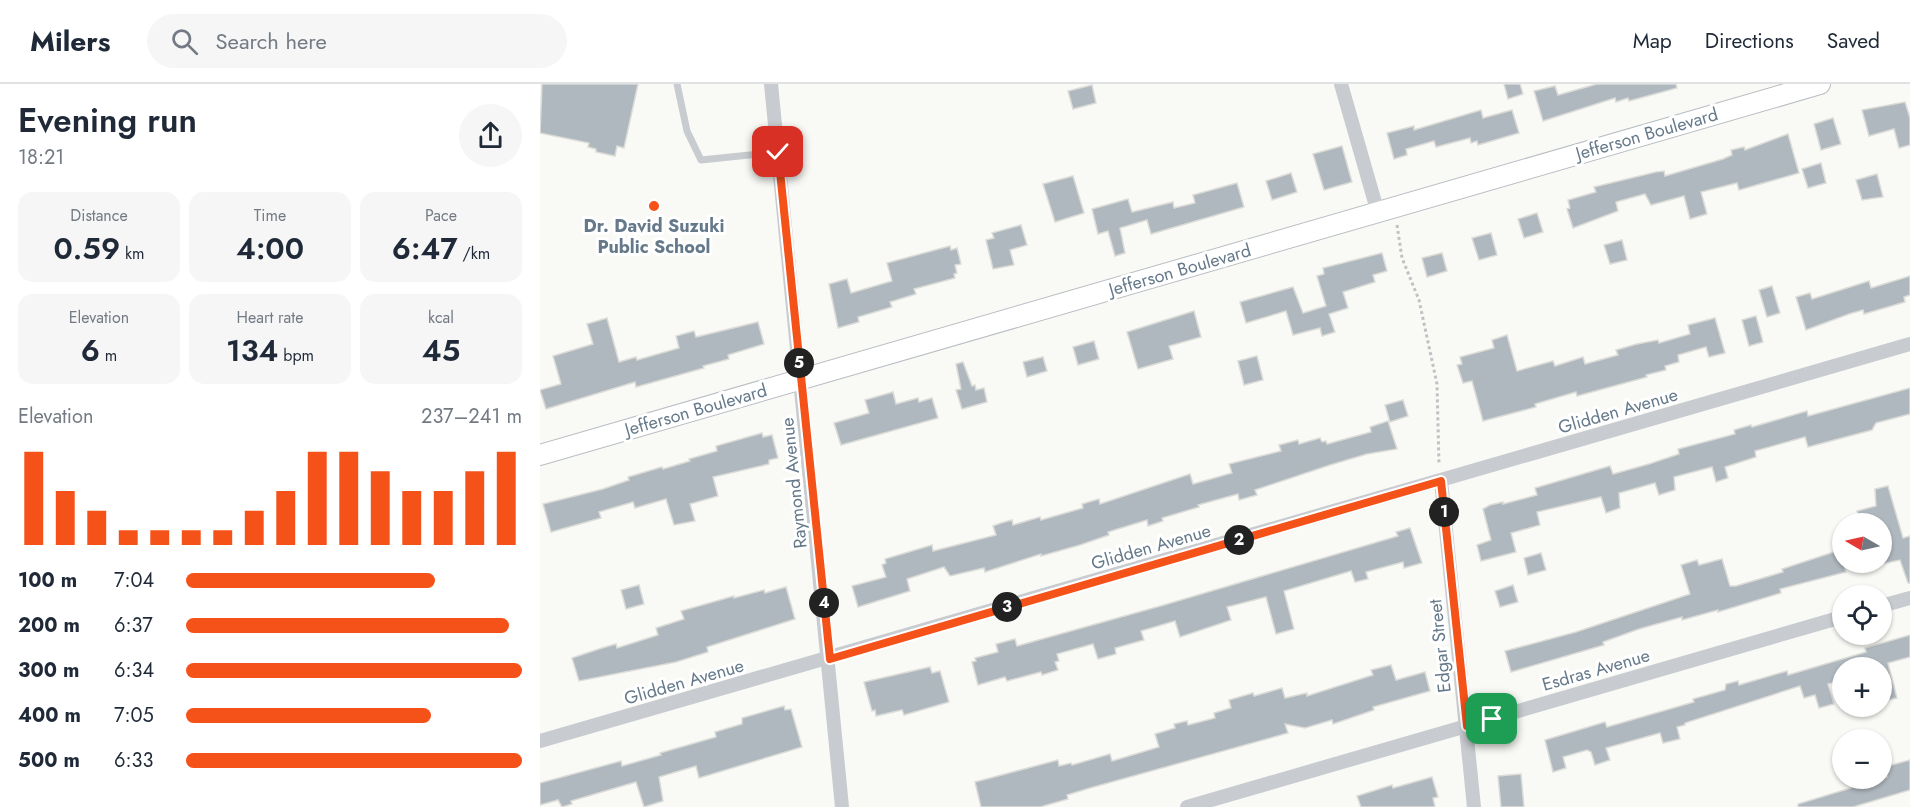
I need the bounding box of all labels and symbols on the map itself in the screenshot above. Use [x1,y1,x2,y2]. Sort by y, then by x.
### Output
street label: Jefferson Boulevard [1571,101,1721,167]
pin [752,126,803,177]
marker: Dr. David Suzuki Public School [647,199,661,213]
place label: Dr. David Suzuki Public School [584,213,725,260]
street label: Jefferson Boulevard [1104,237,1254,303]
pin: 5 [784,348,814,378]
street label: Jefferson Boulevard [620,377,770,443]
street label: Glidden Avenue [1555,381,1681,441]
street label: Raymond Avenue [774,416,814,550]
pin: 1 [1429,497,1459,527]
north arrow [1832,513,1892,573]
street label: Glidden Avenue [1088,517,1214,577]
pin: 2 [1224,525,1254,555]
pin: 4 [809,588,839,618]
pin: 3 [992,592,1022,622]
street label: Edgar Street [1422,597,1458,694]
street label: Esdras Avenue [1539,642,1653,698]
street label: Glidden Avenue [621,652,747,712]
pin [1466,693,1517,744]

